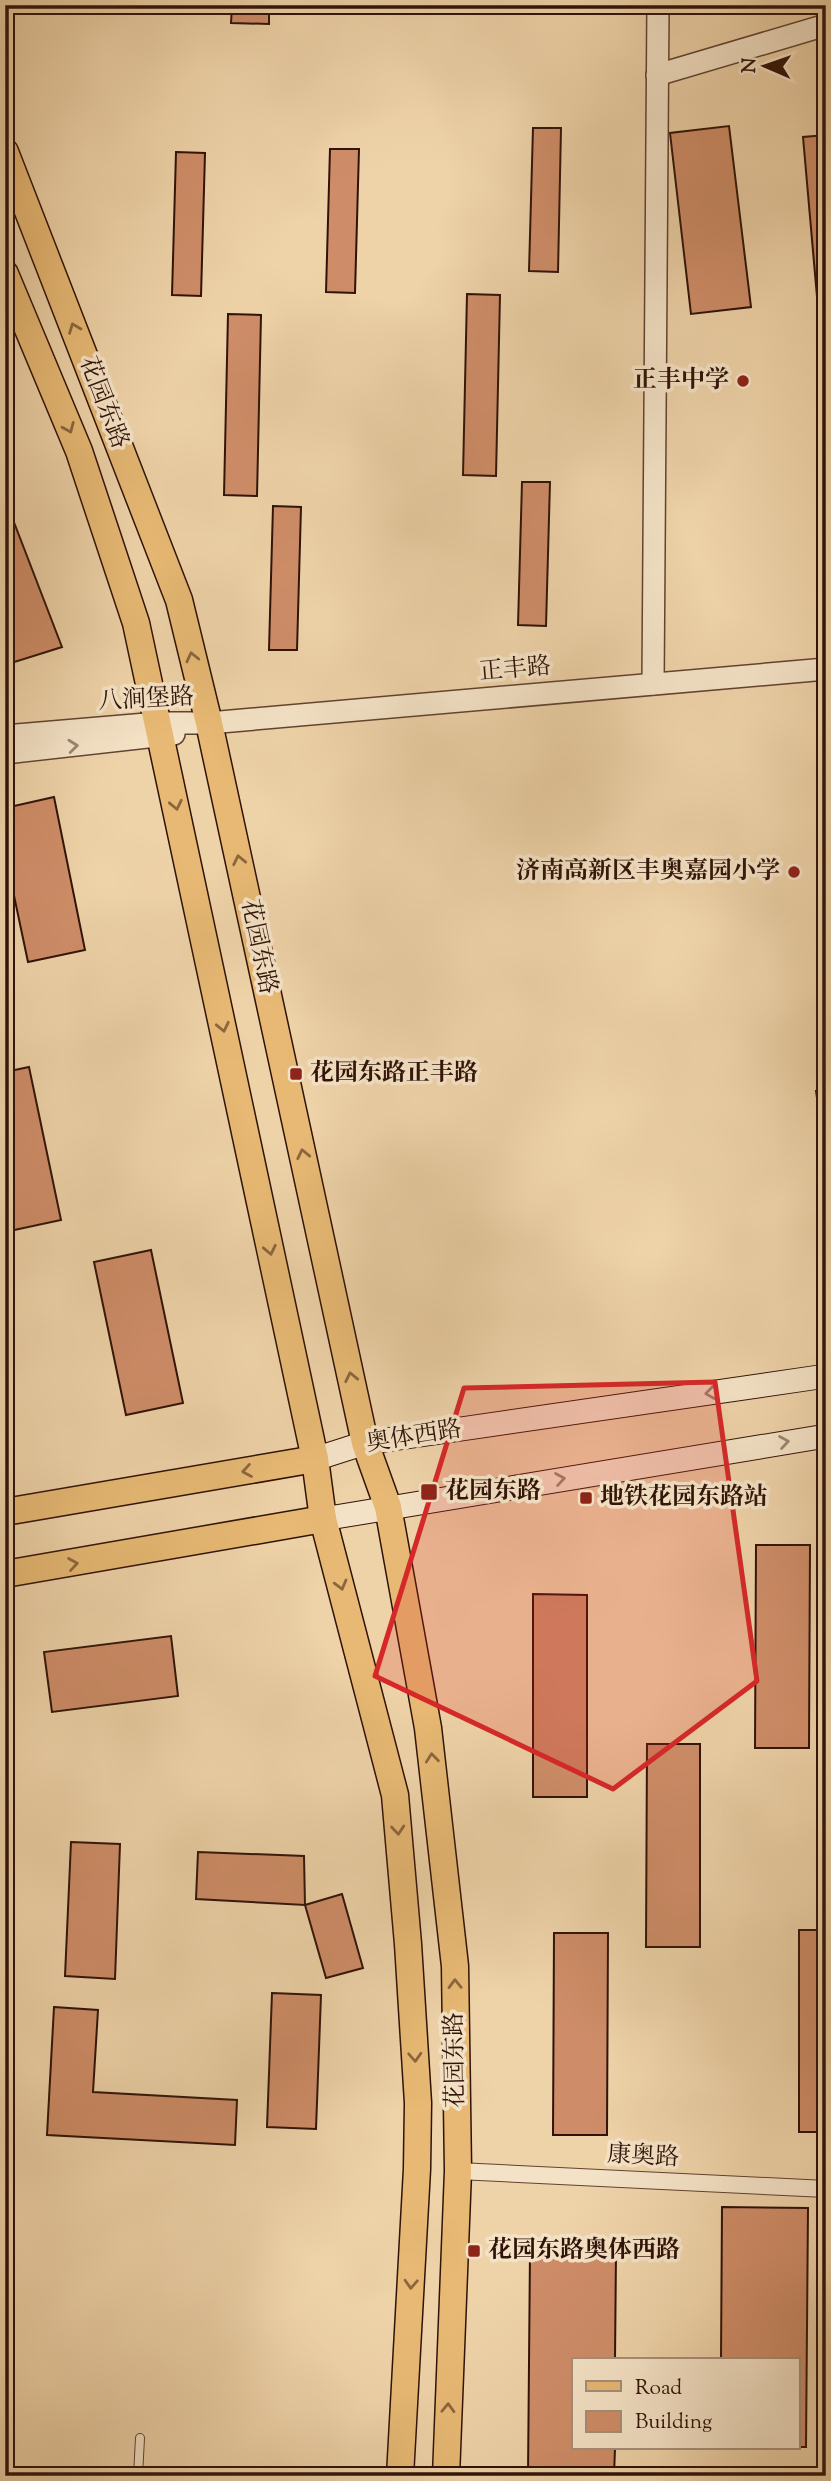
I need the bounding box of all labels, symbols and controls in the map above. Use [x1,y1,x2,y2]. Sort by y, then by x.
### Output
north arrow [730,32,800,102]
text: N [737,57,764,74]
one-way arrow [68,323,82,335]
street label: 花园东路 [70,352,136,454]
place label: 正丰中学 [633,364,729,398]
marker: 正丰中学 [735,373,751,389]
one-way arrow [61,420,75,433]
street label: 正丰路 [478,650,552,690]
one-way arrow [186,651,201,663]
street label: 八涧堡路 [97,681,195,719]
one-way arrow [67,739,79,754]
one-way arrow [168,799,183,811]
one-way arrow [233,854,247,866]
place label: 济南高新区丰奥嘉园小学 [516,855,780,889]
marker: 济南高新区丰奥嘉园小学 [786,864,802,880]
street label: 花园东路 [231,897,285,997]
one-way arrow [214,1021,229,1033]
place label: 花园东路正丰路 [310,1057,478,1091]
marker: 花园东路正丰路 [288,1066,304,1082]
one-way arrow [296,1148,311,1160]
one-way arrow [262,1244,277,1256]
one-way arrow [344,1371,359,1383]
one-way arrow [704,1385,716,1400]
street label: 奥体西路 [364,1413,464,1461]
one-way arrow [778,1435,790,1450]
one-way arrow [241,1462,253,1477]
one-way arrow [554,1472,566,1487]
place label: 花园东路 [445,1475,541,1509]
place label: 地铁花园东路站 [600,1481,768,1515]
marker: 花园东路 [419,1482,439,1502]
marker: 地铁花园东路站 [578,1490,594,1506]
one-way arrow [67,1557,79,1572]
one-way arrow [332,1579,347,1591]
one-way arrow [424,1752,439,1764]
one-way arrow [390,1825,405,1836]
one-way arrow [447,1978,463,1989]
street label: 花园东路 [438,2012,474,2108]
one-way arrow [407,2051,422,2062]
street label: 康奥路 [606,2138,680,2176]
place label: 花园东路奥体西路 [488,2234,680,2268]
marker: 花园东路奥体西路 [466,2243,482,2259]
one-way arrow [403,2279,418,2290]
legend [572,2358,800,2450]
text: Road [635,2374,682,2404]
one-way arrow [441,2402,456,2413]
text: Building [635,2408,712,2438]

